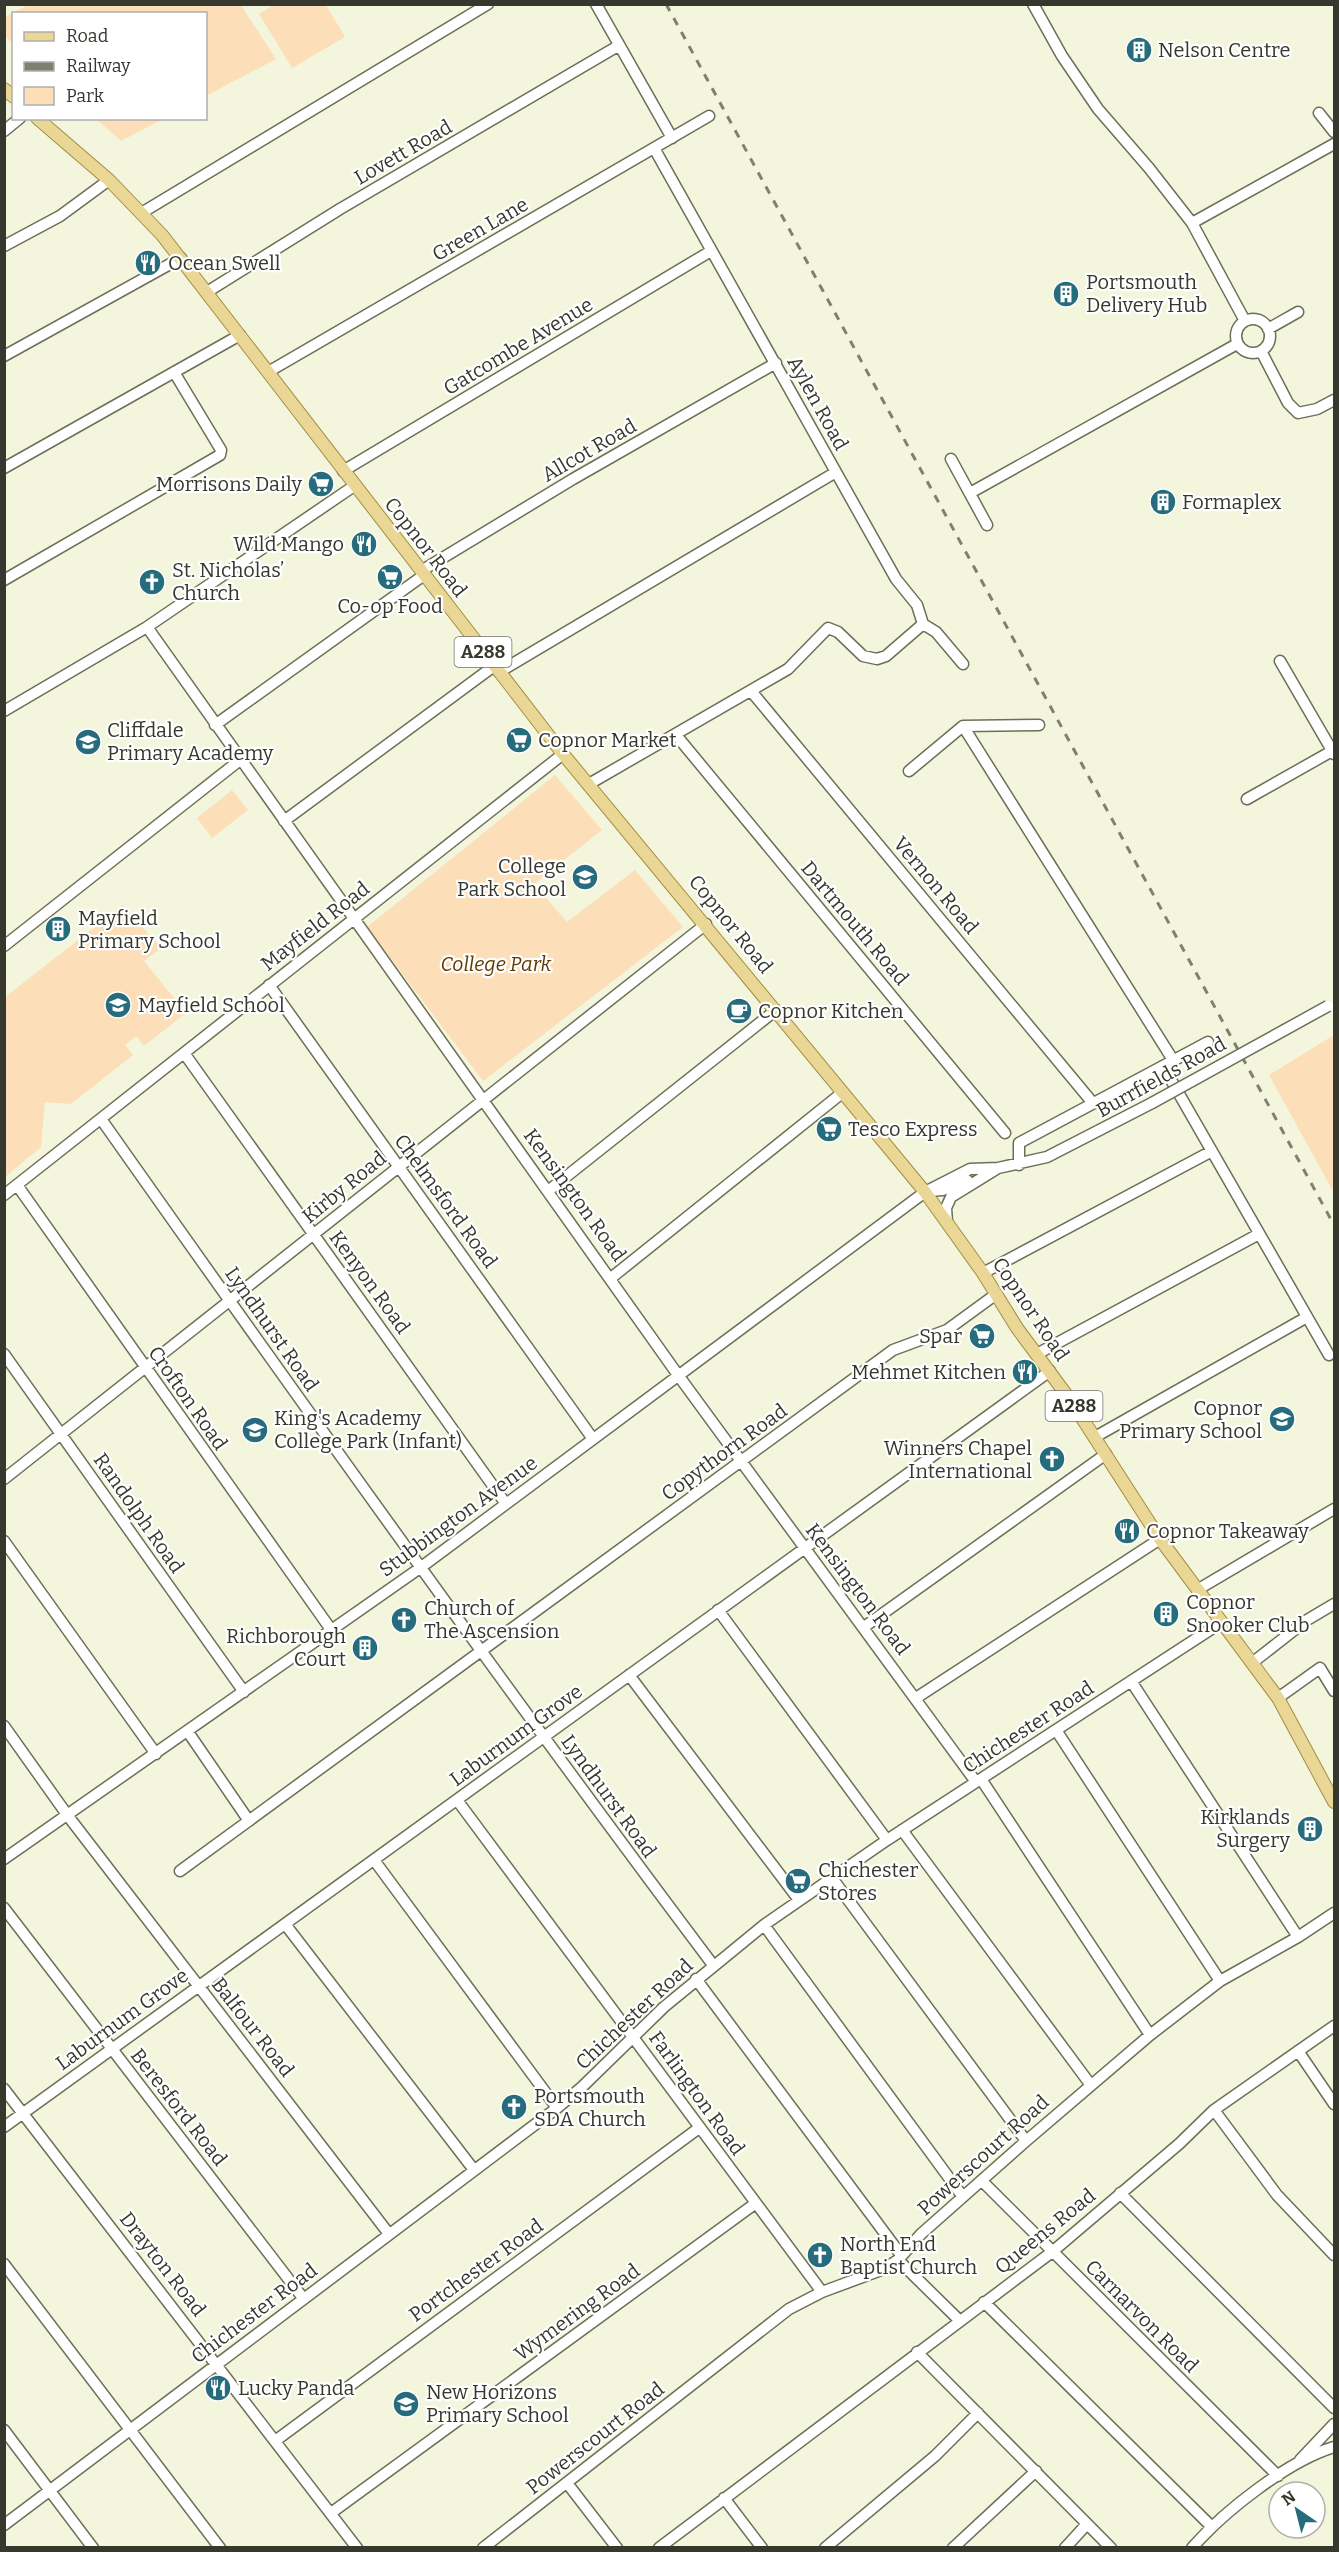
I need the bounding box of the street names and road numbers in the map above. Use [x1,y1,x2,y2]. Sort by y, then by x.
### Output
street label: Lovett Road [350,114,456,190]
street label: Green Lane [428,192,532,266]
street label: Gatcombe Avenue [439,292,597,400]
street label: Aylen Road [782,352,854,454]
street label: Allcot Road [537,413,641,487]
street label: Copnor Road [380,492,472,602]
road number: A288 [454,637,512,667]
street label: Vernon Road [888,831,984,939]
street label: Dartmouth Road [796,856,914,990]
street label: Copnor Road [684,870,778,978]
street label: Mayfield Road [256,876,374,976]
street label: Burrfields Road [1092,1031,1230,1122]
street label: Kensington Road [519,1124,631,1266]
street label: Chelmsford Road [389,1129,503,1273]
street label: Kirby Road [297,1146,391,1228]
street label: Kenyon Road [325,1226,416,1338]
street label: Copnor Road [988,1253,1075,1365]
street label: Lyndhurst Road [220,1262,324,1396]
street label: Crofton Road [143,1341,233,1455]
road number: A288 [1046,1391,1102,1421]
street label: Copythorn Road [657,1398,792,1506]
street label: Randolph Road [89,1448,189,1578]
street label: Stubbington Avenue [374,1451,542,1581]
street label: Kensington Road [801,1519,915,1660]
street label: Chichester Road [958,1676,1098,1778]
street label: Laburnum Grove [445,1679,587,1791]
street label: Lyndhurst Road [556,1730,662,1862]
street label: Chichester Road [570,1954,698,2074]
street label: Laburnum Grove [51,1963,193,2075]
street label: Balfour Road [207,1972,299,2082]
street label: Farlington Road [644,2026,750,2160]
street label: Beresford Road [126,2044,232,2170]
street label: Powerscourt Road [912,2090,1054,2220]
street label: Queens Road [990,2183,1100,2279]
street label: Drayton Road [115,2207,211,2321]
street label: Portchester Road [404,2213,548,2327]
street label: Carnarvon Road [1081,2255,1204,2378]
street label: Chichester Road [186,2258,322,2368]
street label: Wymering Road [510,2258,644,2366]
street label: Powerscourt Road [521,2377,669,2499]

